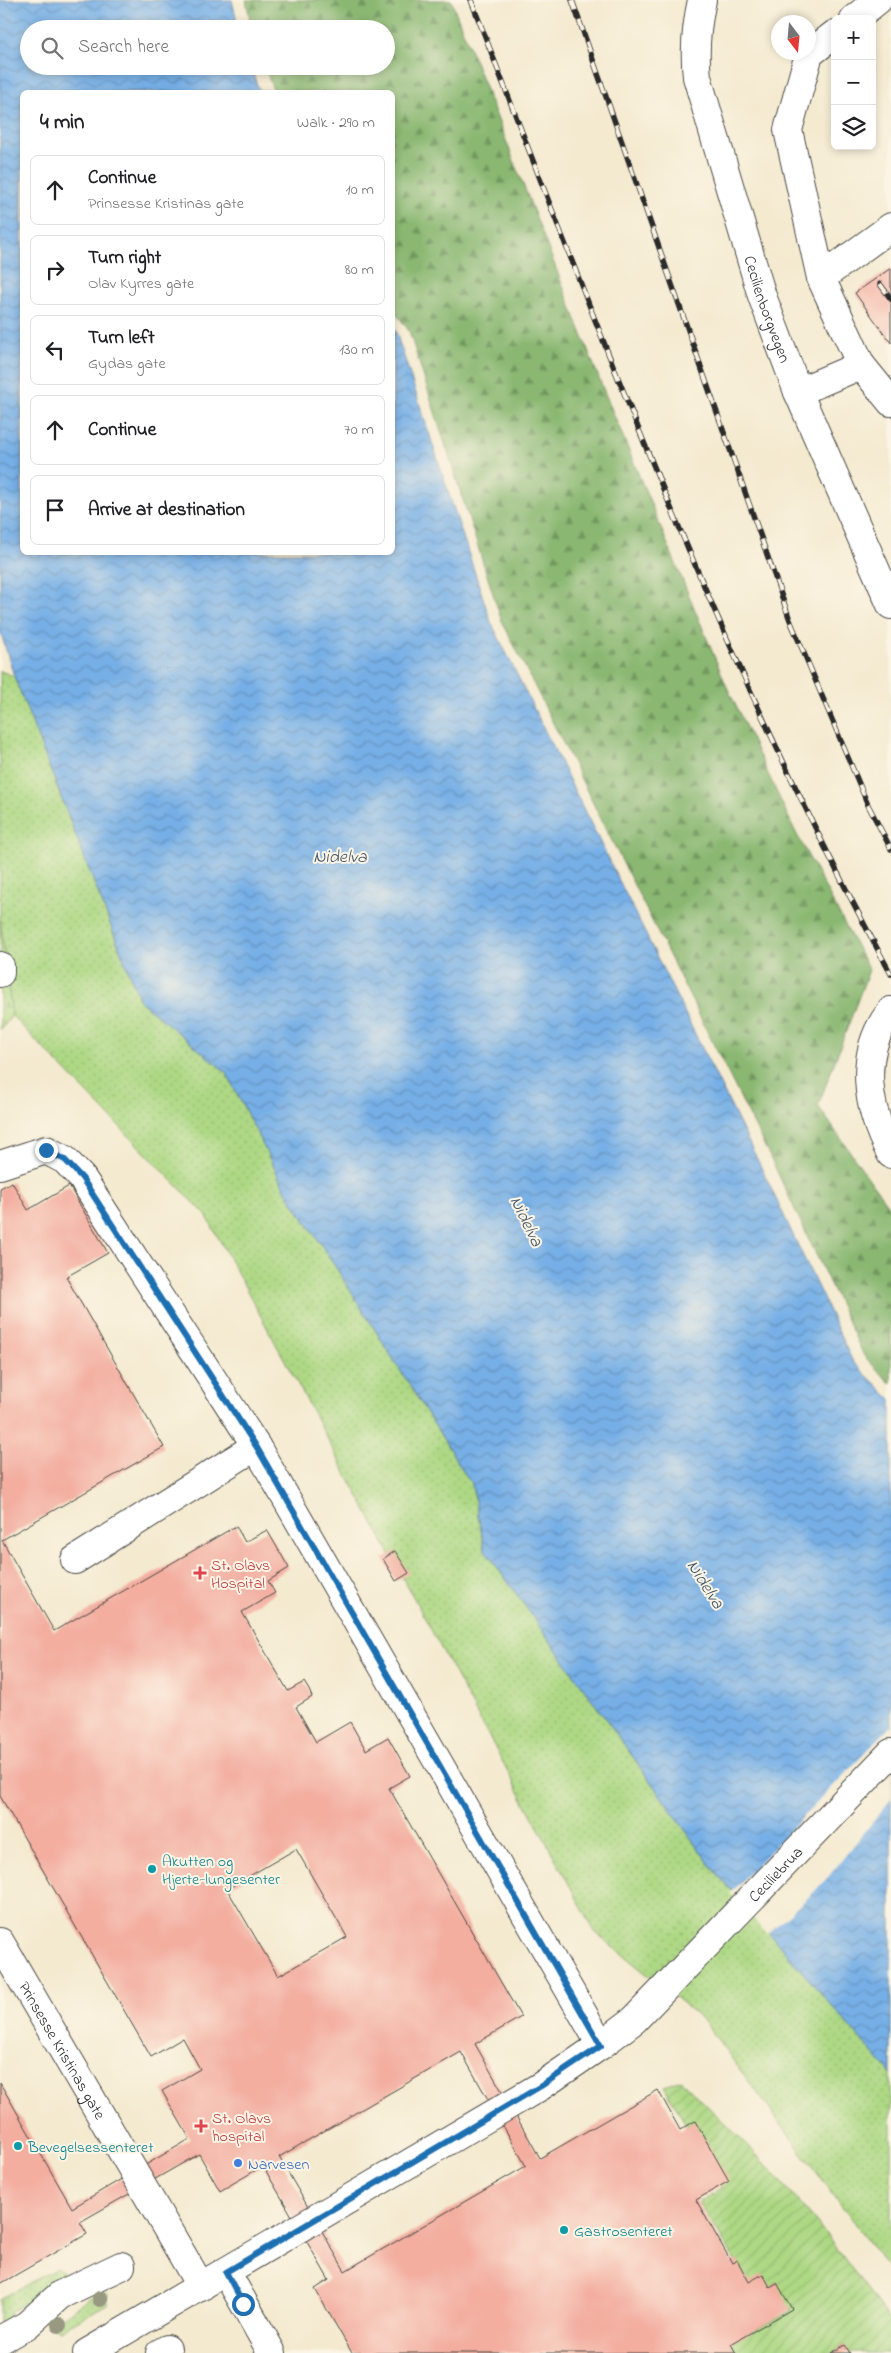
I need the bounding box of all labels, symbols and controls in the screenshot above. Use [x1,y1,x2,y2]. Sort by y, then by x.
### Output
north arrow [771,15,816,60]
map controls [831,15,876,150]
button: + [831,15,876,60]
search box [20,20,395,75]
icon: search [38,34,66,62]
text: Search here [78,34,169,61]
button: − [831,60,876,105]
button: layers [831,105,876,150]
text: 4 min [40,108,84,138]
text: Walk · 290 m [297,111,375,135]
text: Continue [88,165,156,192]
icon: ahead [41,176,69,204]
text: 10 m [346,178,374,202]
text: Prinsesse Kristinas gate [88,192,244,216]
text: Turn right [88,245,161,272]
street label: Cecilienborgvegen [737,253,796,366]
icon: right [41,256,69,284]
text: 80 m [345,258,374,282]
text: Olav Kyrres gate [88,272,194,296]
text: Turn left [88,325,155,352]
icon: left [41,336,69,364]
text: 130 m [339,338,374,362]
text: Gydas gate [88,352,166,376]
icon: ahead [41,416,69,444]
text: Continue [88,417,156,444]
text: 70 m [344,418,374,442]
icon: arrive [41,496,69,524]
text: Arrive at destination [88,497,245,524]
water label: Nidelva [313,845,367,871]
route end [35,1139,58,1162]
water label: Nidelva [502,1192,549,1252]
place label: St. Olavs Hospital [211,1554,270,1596]
water label: Nidelva [679,1556,730,1615]
marker: St. Olavs Hospital [193,1566,207,1580]
street label: Ceciliebrua [743,1841,809,1908]
place label: Akutten og Hjerte-lungesenter [162,1850,280,1892]
marker: Akutten og Hjerte-lungesenter [146,1863,158,1875]
street label: Prinsesse Kristinas gate [12,1978,111,2125]
place label: St. Olavs hospital [212,2107,271,2149]
marker: St. Olavs hospital [194,2119,208,2133]
place label: Bevegelsessenteret [27,2136,154,2160]
marker: Bevegelsessenteret [12,2140,24,2152]
place label: Narvesen [248,2153,310,2177]
marker: Narvesen [232,2157,244,2169]
place label: Gastrosenteret [574,2220,673,2244]
marker: Gastrosenteret [558,2224,570,2236]
route start [232,2293,255,2316]

